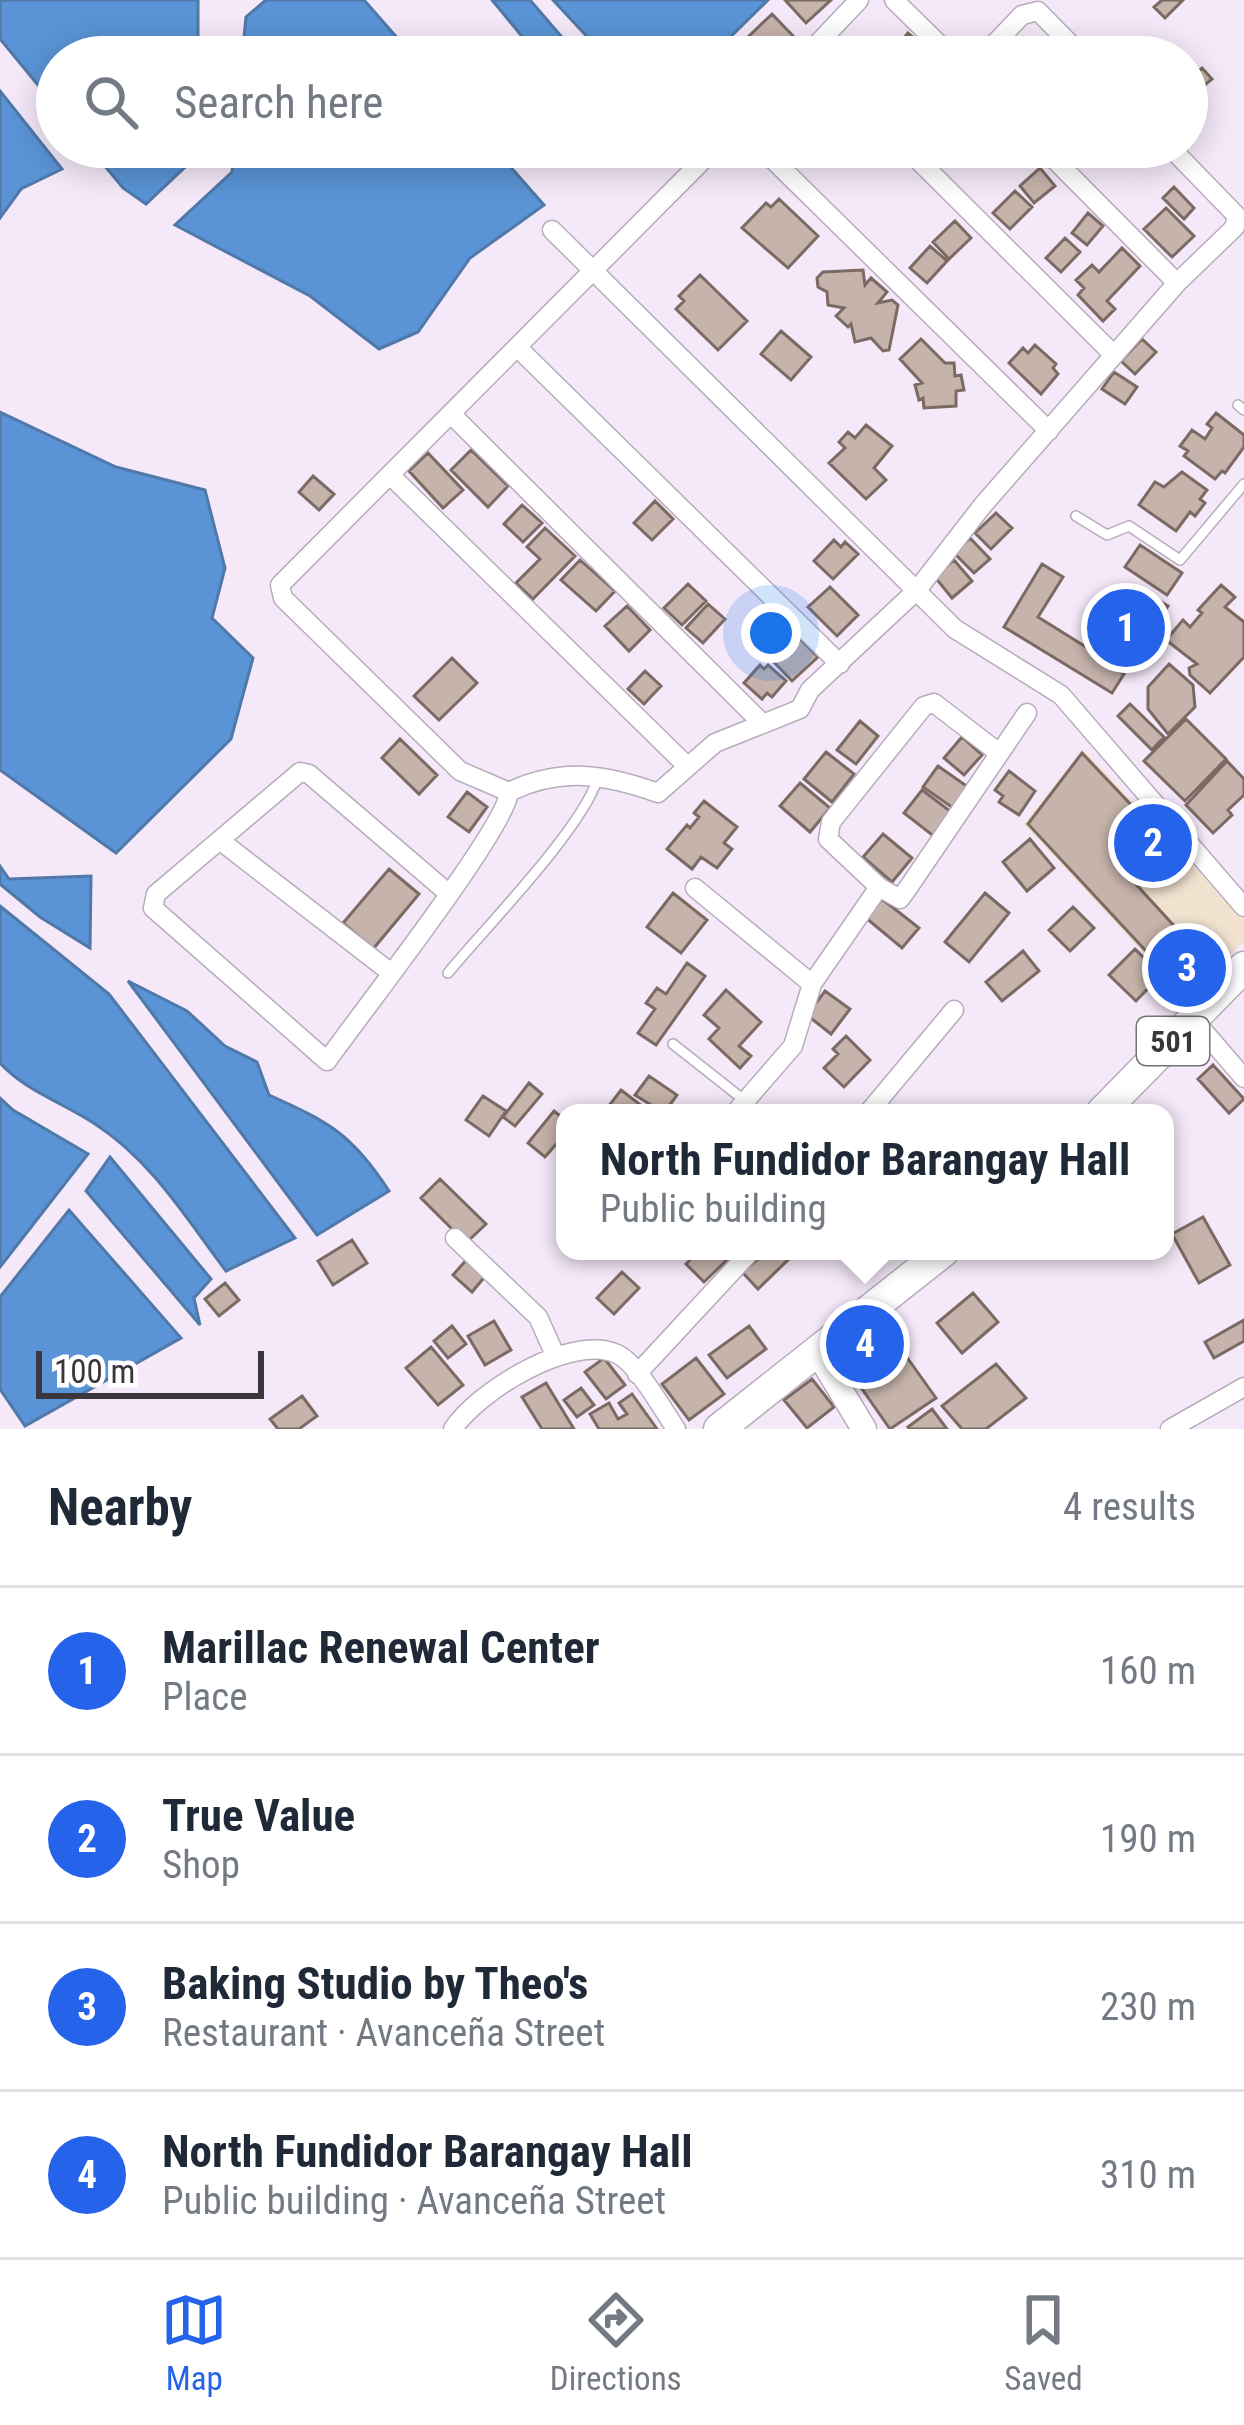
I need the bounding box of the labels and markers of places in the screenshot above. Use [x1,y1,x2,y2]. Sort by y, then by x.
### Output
pin: 1 [1087,583,1165,673]
pin: 2 [1114,798,1192,888]
pin: 3 [1148,923,1226,1013]
pin: 4 [826,1299,904,1389]

